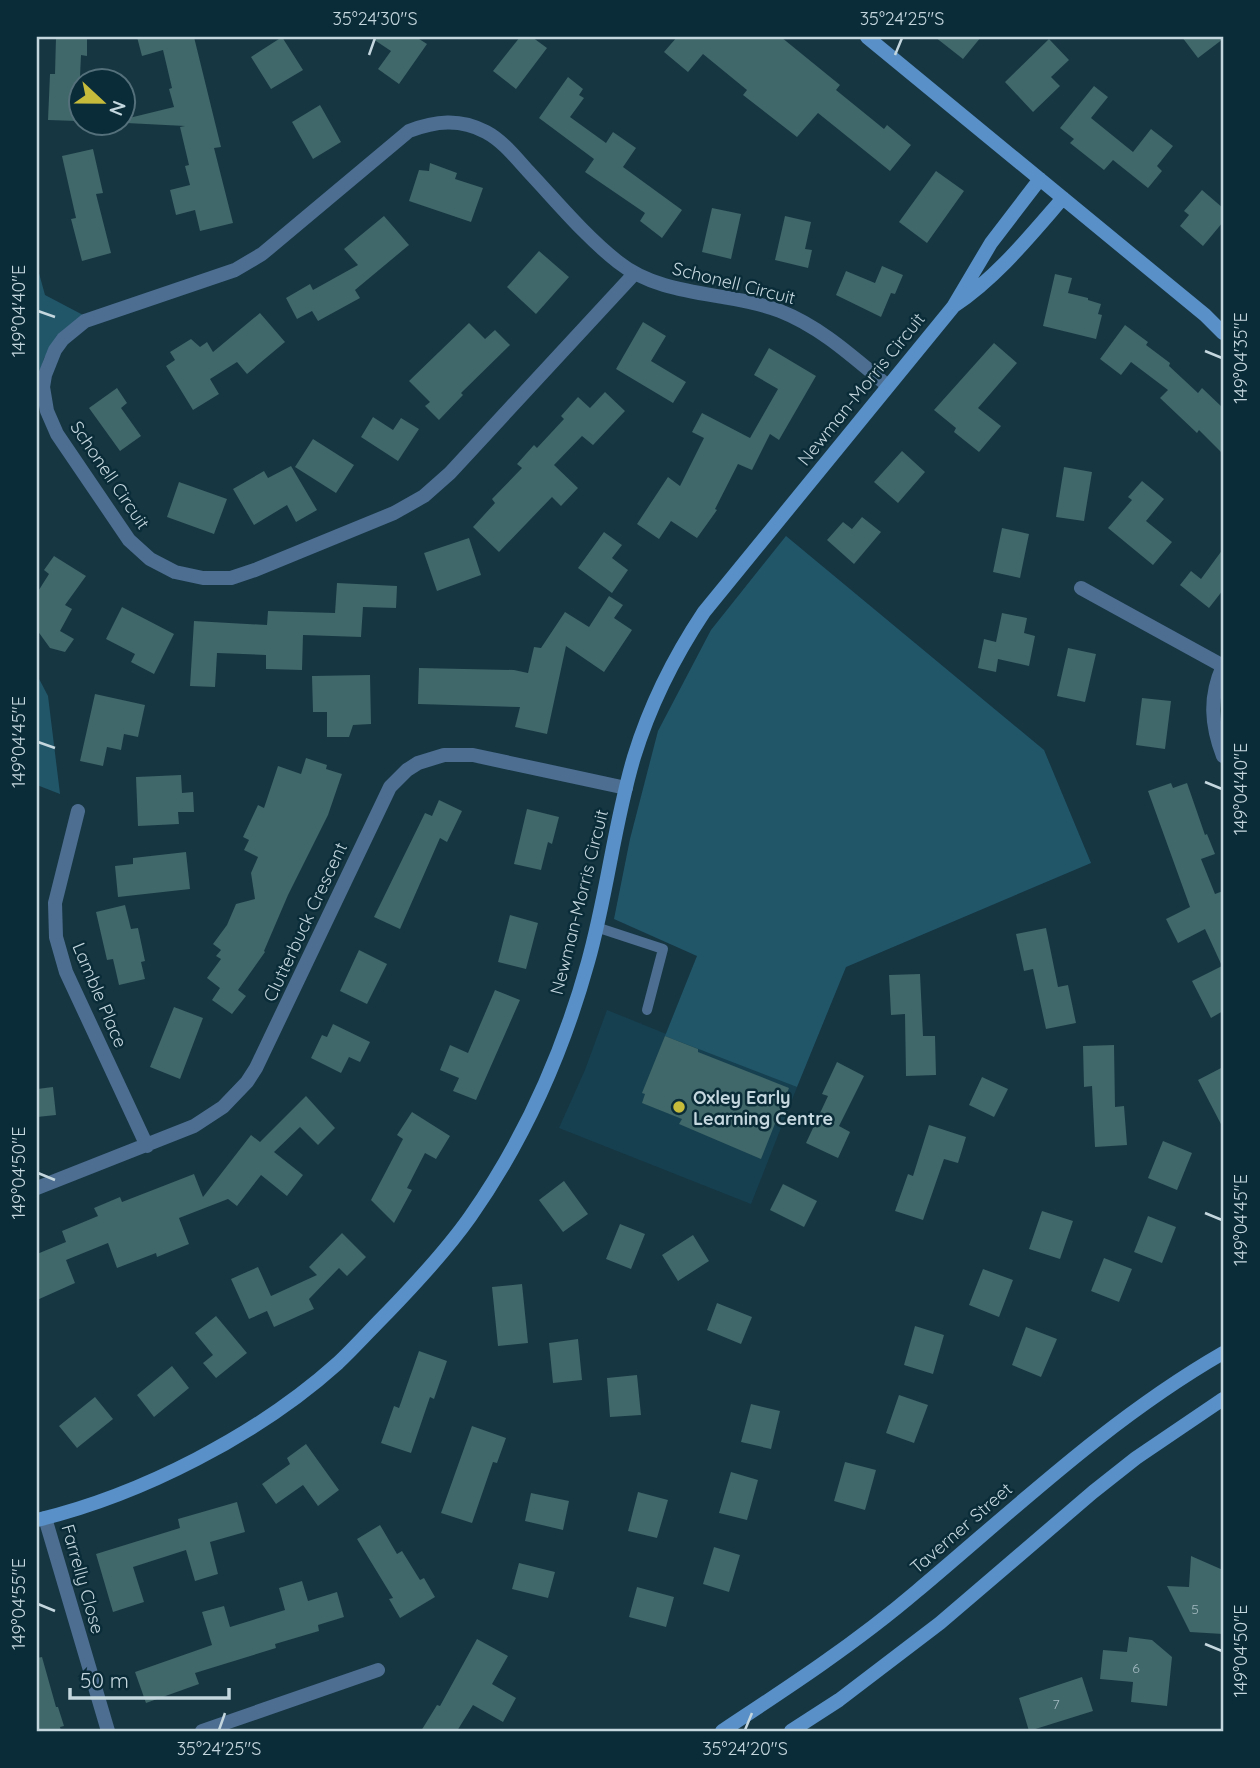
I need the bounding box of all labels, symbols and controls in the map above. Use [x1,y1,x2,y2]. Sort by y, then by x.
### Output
text: 35°24'30"S [332,7,418,30]
text: 35°24'25"S [860,7,944,30]
north arrow [66,66,136,136]
text: N [104,97,132,119]
street label: Schonell Circuit [670,257,798,309]
text: 149°04'40"E [7,265,30,357]
street label: Newman-Morris Circuit [792,308,930,470]
text: 149°04'35"E [1229,312,1252,404]
street label: Schonell Circuit [65,416,155,534]
text: 149°04'45"E [7,696,30,788]
text: 149°04'40"E [1229,743,1252,835]
street label: Newman-Morris Circuit [545,807,613,997]
street label: Clutterbuck Crescent [258,839,352,1005]
street label: Lamble Place [68,939,132,1051]
place label: Oxley Early Learning Centre [693,1086,833,1130]
marker: Oxley Early Learning Centre [671,1099,687,1115]
text: 149°04'50"E [7,1127,30,1219]
text: 149°04'45"E [1229,1174,1252,1266]
street label: Taverner Street [905,1477,1017,1579]
street label: Farrelly Close [56,1522,110,1636]
text: 149°04'55"E [7,1558,30,1650]
house number: 5 [1191,1600,1199,1618]
text: 149°04'50"E [1229,1605,1252,1697]
scale bar [70,1656,229,1700]
house number: 6 [1132,1659,1140,1677]
text: 50 m [80,1667,129,1693]
house number: 7 [1052,1695,1060,1713]
text: 35°24'25"S [177,1737,261,1760]
text: 35°24'20"S [702,1737,788,1760]

